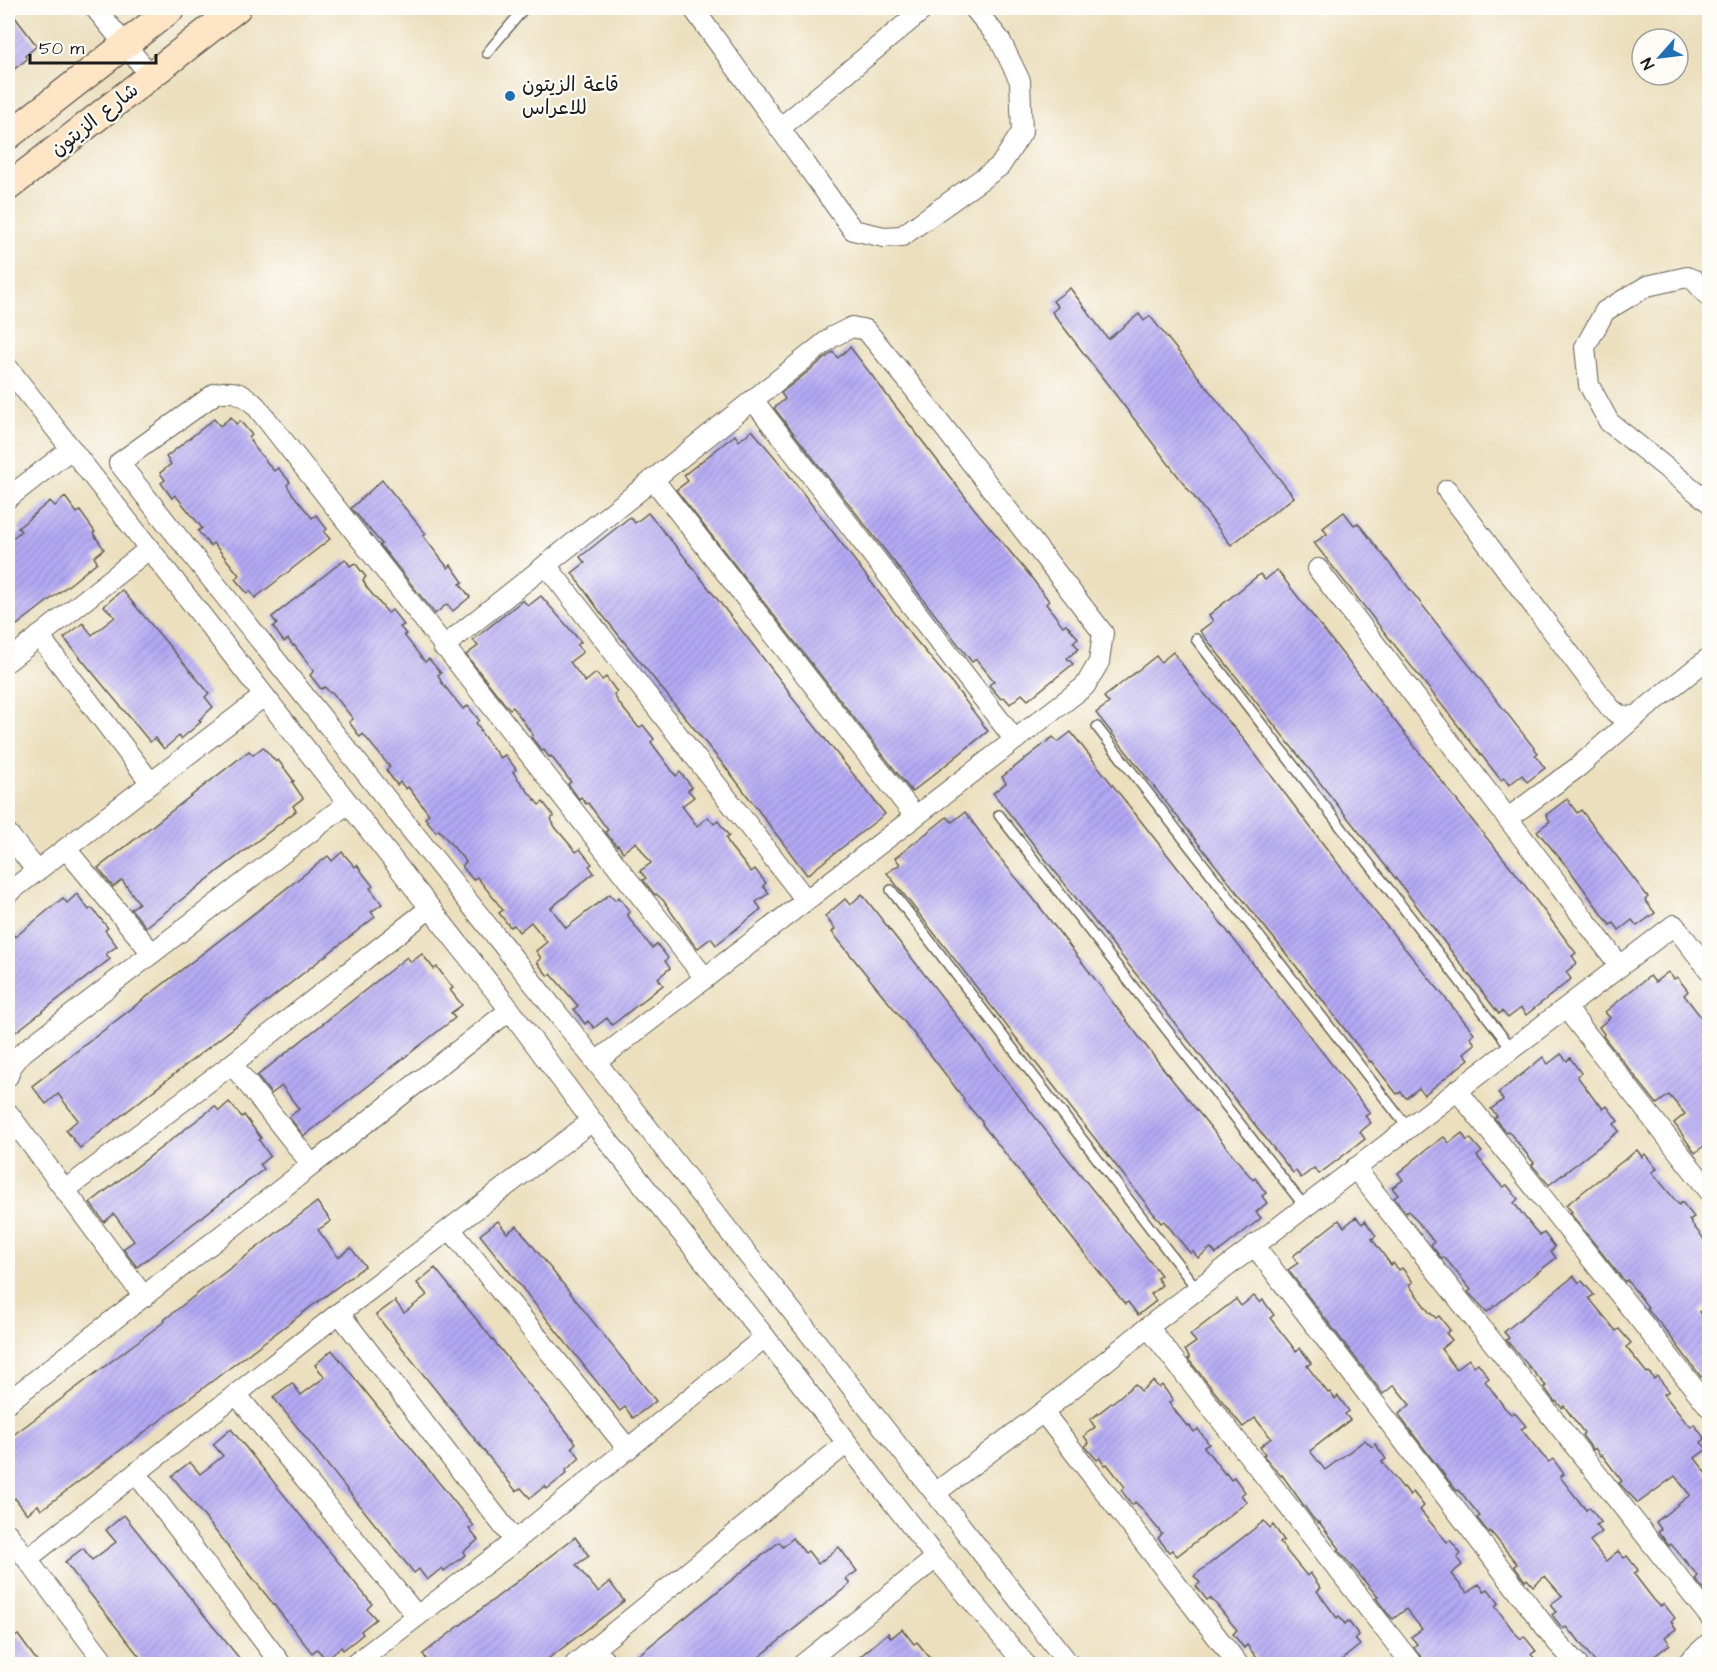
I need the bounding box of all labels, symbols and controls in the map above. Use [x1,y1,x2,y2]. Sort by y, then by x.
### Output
scale bar [30,27,156,65]
north arrow [1630,27,1690,87]
text: 50 m [39,36,84,61]
text: N [1636,54,1660,73]
place label: قاعة الزيتون للاعراس [522,71,619,122]
street label: شارع الزيتون [45,76,145,163]
marker: قاعة الزيتون للاعراس [503,89,517,103]

